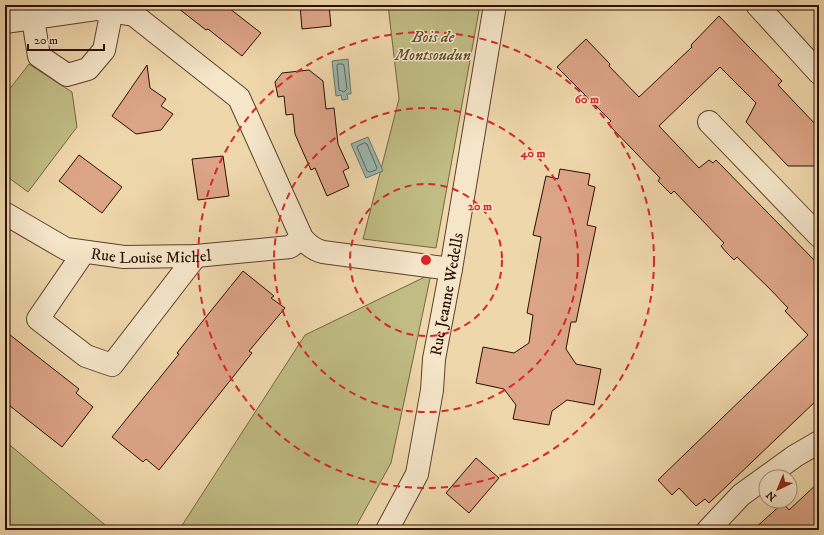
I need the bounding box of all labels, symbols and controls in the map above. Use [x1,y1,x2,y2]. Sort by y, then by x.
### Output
scale bar [28,26,104,52]
park label: Bois de Montsoudun [394,27,471,65]
text: 20 m [34,33,58,48]
text: 60 m [575,92,599,107]
text: 40 m [520,146,545,161]
text: 20 m [468,199,492,214]
street label: Rue Jeanne Wedells [426,231,468,357]
street label: Rue Louise Michel [90,244,212,268]
centre of rings [419,253,433,267]
north arrow [758,469,798,509]
text: N [764,487,780,504]

